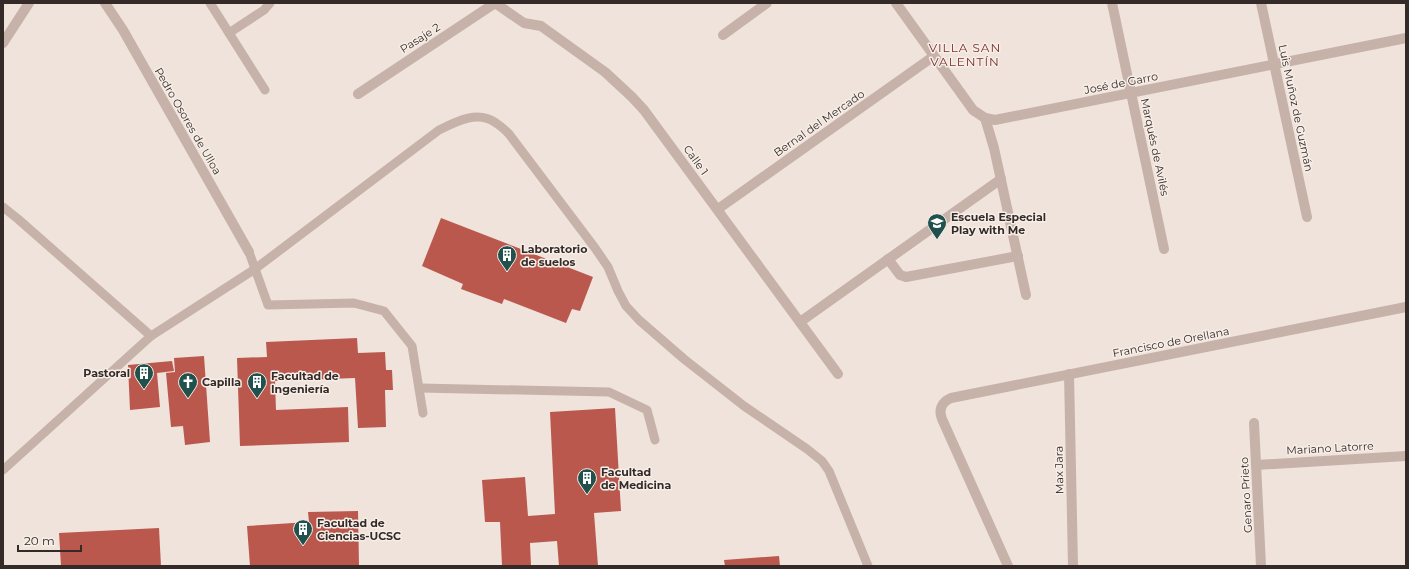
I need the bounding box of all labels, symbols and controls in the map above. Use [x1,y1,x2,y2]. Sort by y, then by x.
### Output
street label: Pasaje 2 [397,20,443,56]
district label: VILLA SAN VALENTÍN [929,40,1001,69]
street label: Luis Muñoz de Guzmán [1276,43,1316,173]
street label: Pedro Osores de Ulloa [152,65,224,177]
street label: José de Garro [1082,69,1159,97]
street label: Bernal del Mercado [771,86,867,160]
street label: Marqués de Avilés [1138,97,1172,198]
street label: Calle 1 [680,142,712,178]
place label: Escuela Especial Play with Me [951,210,1046,237]
school or university icon: Escuela Especial Play with Me [926,212,948,240]
place label: Laboratorio de suelos [521,242,587,269]
building icon: Laboratorio de suelos [496,244,518,272]
street label: Francisco de Orellana [1111,324,1231,360]
building icon: Pastoral [133,362,155,390]
place label: Pastoral [83,366,130,380]
place label: Facultad de Ingeniería [271,369,339,396]
church icon: Capilla [177,371,199,399]
building icon: Facultad de Ingeniería [246,371,268,399]
place label: Capilla [202,375,241,389]
street label: Mariano Latorre [1286,439,1374,457]
street label: Max Jara [1052,446,1066,494]
street label: Genaro Prieto [1237,457,1255,533]
place label: Facultad de Medicina [601,465,671,492]
building icon: Facultad de Medicina [576,467,598,495]
place label: Facultad de Ciencias-UCSC [317,516,401,543]
building icon: Facultad de Ciencias-UCSC [292,518,314,546]
scale bar [18,527,81,553]
text: 20 m [24,533,55,548]

